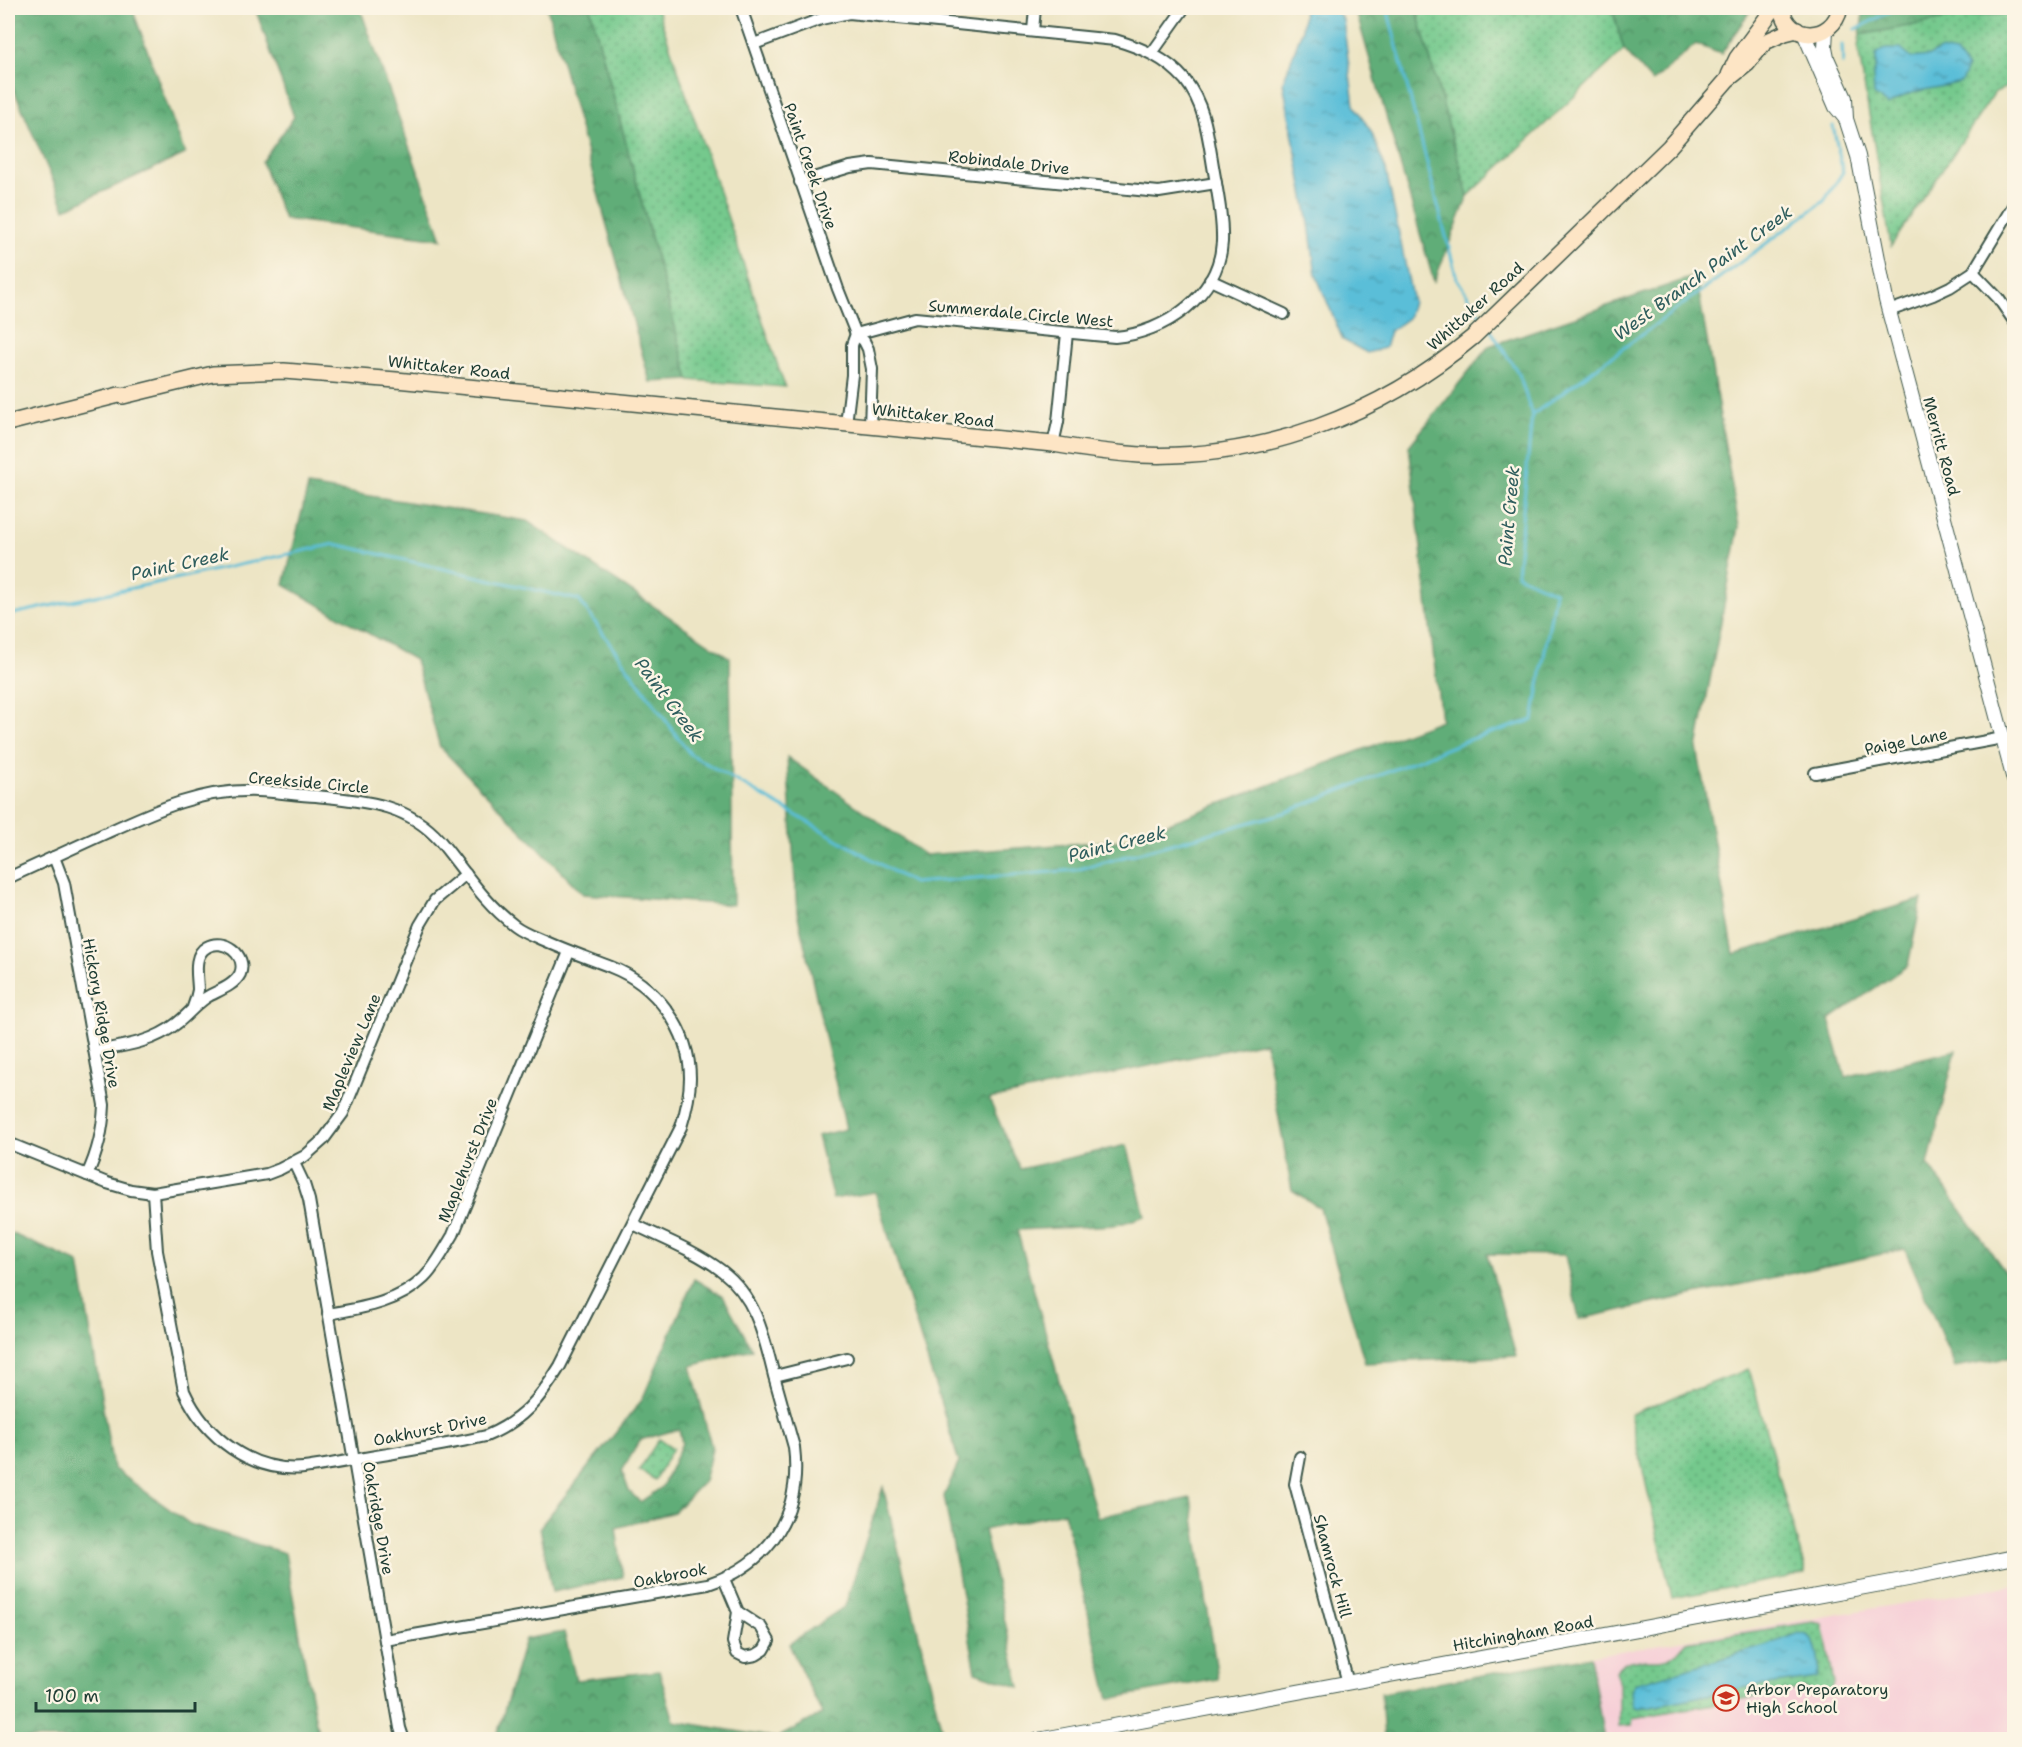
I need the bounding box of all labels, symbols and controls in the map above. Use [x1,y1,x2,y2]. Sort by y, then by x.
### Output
street label: Paint Creek Drive [779,100,842,232]
street label: Robindale Drive [947,146,1071,179]
water label: West Branch Paint Creek [1609,199,1798,346]
street label: Whittaker Road [1423,257,1528,355]
street label: Summerdale Circle West [927,295,1114,332]
street label: Whittaker Road [387,351,511,384]
street label: Merritt Road [1918,394,1965,498]
street label: Whittaker Road [871,399,995,432]
water label: Paint Creek [1493,464,1525,567]
water label: Paint Creek [129,542,232,586]
water label: Paint Creek [629,653,709,748]
street label: Paige Lane [1863,723,1949,760]
street label: Creekside Circle [248,767,370,798]
water label: Paint Creek [1066,820,1169,868]
street label: Hickory Ridge Drive [78,936,125,1090]
street label: Mapleview Lane [317,990,386,1114]
street label: Maplehurst Drive [433,1095,502,1226]
street label: Oakhurst Drive [371,1408,489,1451]
street label: Oakridge Drive [358,1460,399,1577]
street label: Shamrock Hill [1309,1512,1356,1620]
street label: Oakbrook [631,1558,709,1593]
street label: Hitchingham Road [1451,1611,1595,1656]
scale bar [36,1675,195,1713]
place label: Arbor Preparatory High School [1746,1679,1888,1718]
school or university icon: Arbor Preparatory High School [1711,1683,1741,1713]
text: 100 m [45,1684,99,1708]

